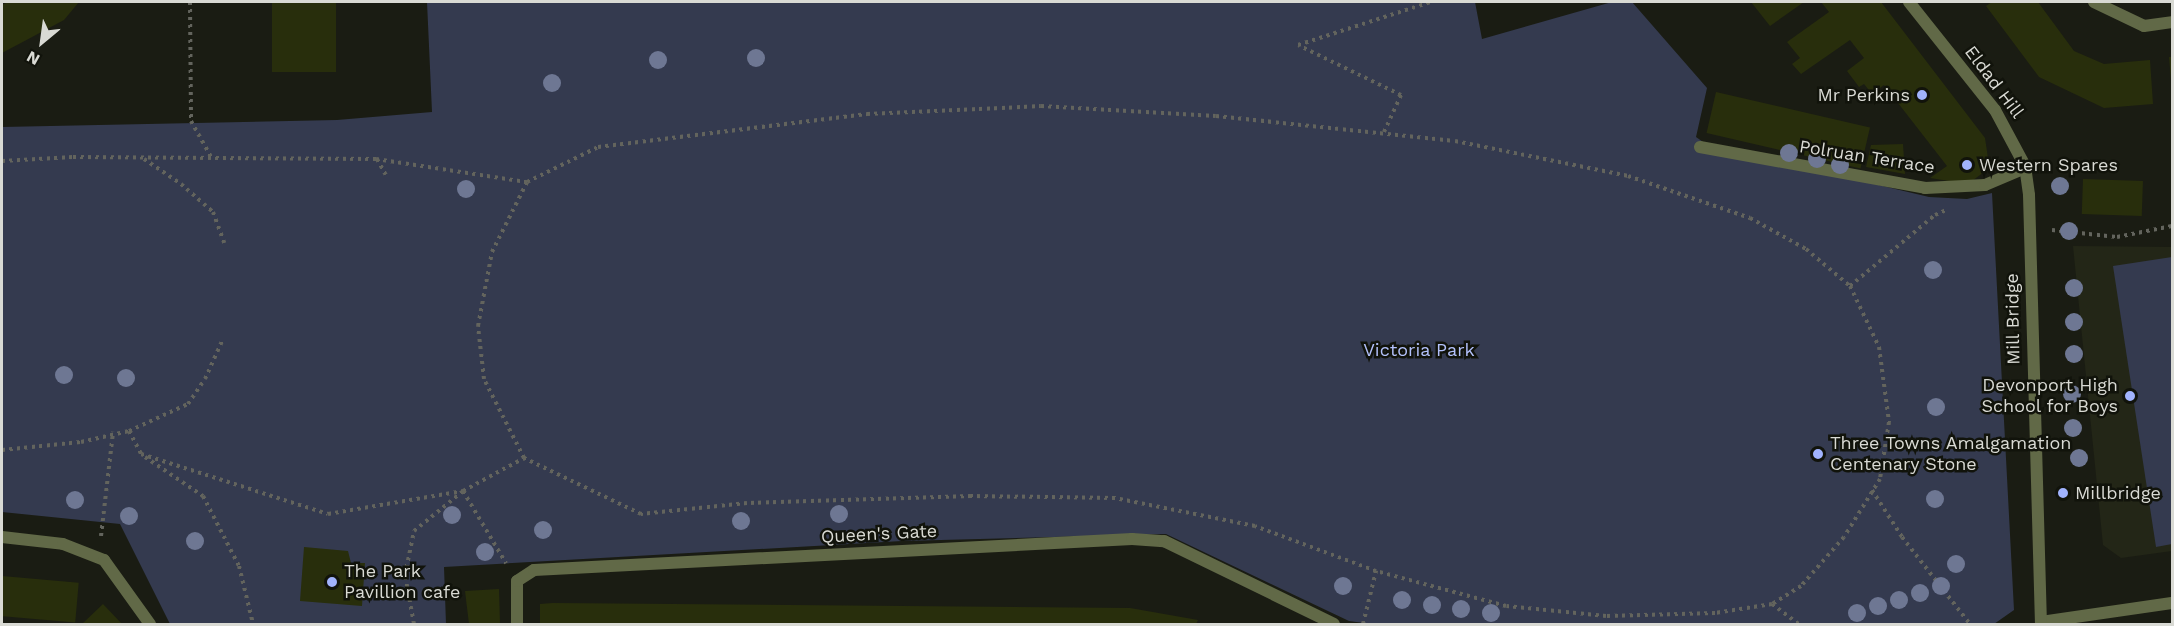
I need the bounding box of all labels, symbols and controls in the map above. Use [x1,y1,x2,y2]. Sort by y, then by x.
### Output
north arrow [12,12,72,72]
street label: Eldad Hill [1960,42,2028,122]
text: N [23,47,43,69]
place label: Mr Perkins [1817,84,1910,106]
marker: Mr Perkins [1915,88,1929,102]
street label: Polruan Terrace [1797,136,1937,178]
place label: Western Spares [1979,154,2118,176]
marker: Western Spares [1960,158,1974,172]
street label: Mill Bridge [2001,273,2025,365]
park label: Victoria Park [1363,339,1475,361]
place label: Devonport High School for Boys [1980,375,2118,418]
marker: Devonport High School for Boys [2123,389,2137,403]
place label: Three Towns Amalgamation Centenary Stone [1830,433,2073,476]
marker: Three Towns Amalgamation Centenary Stone [1811,447,1825,461]
place label: Millbridge [2075,482,2161,504]
marker: Millbridge [2056,486,2070,500]
street label: Queen's Gate [820,520,938,548]
place label: The Park Pavillion cafe [344,561,460,604]
marker: The Park Pavillion cafe [325,575,339,589]

